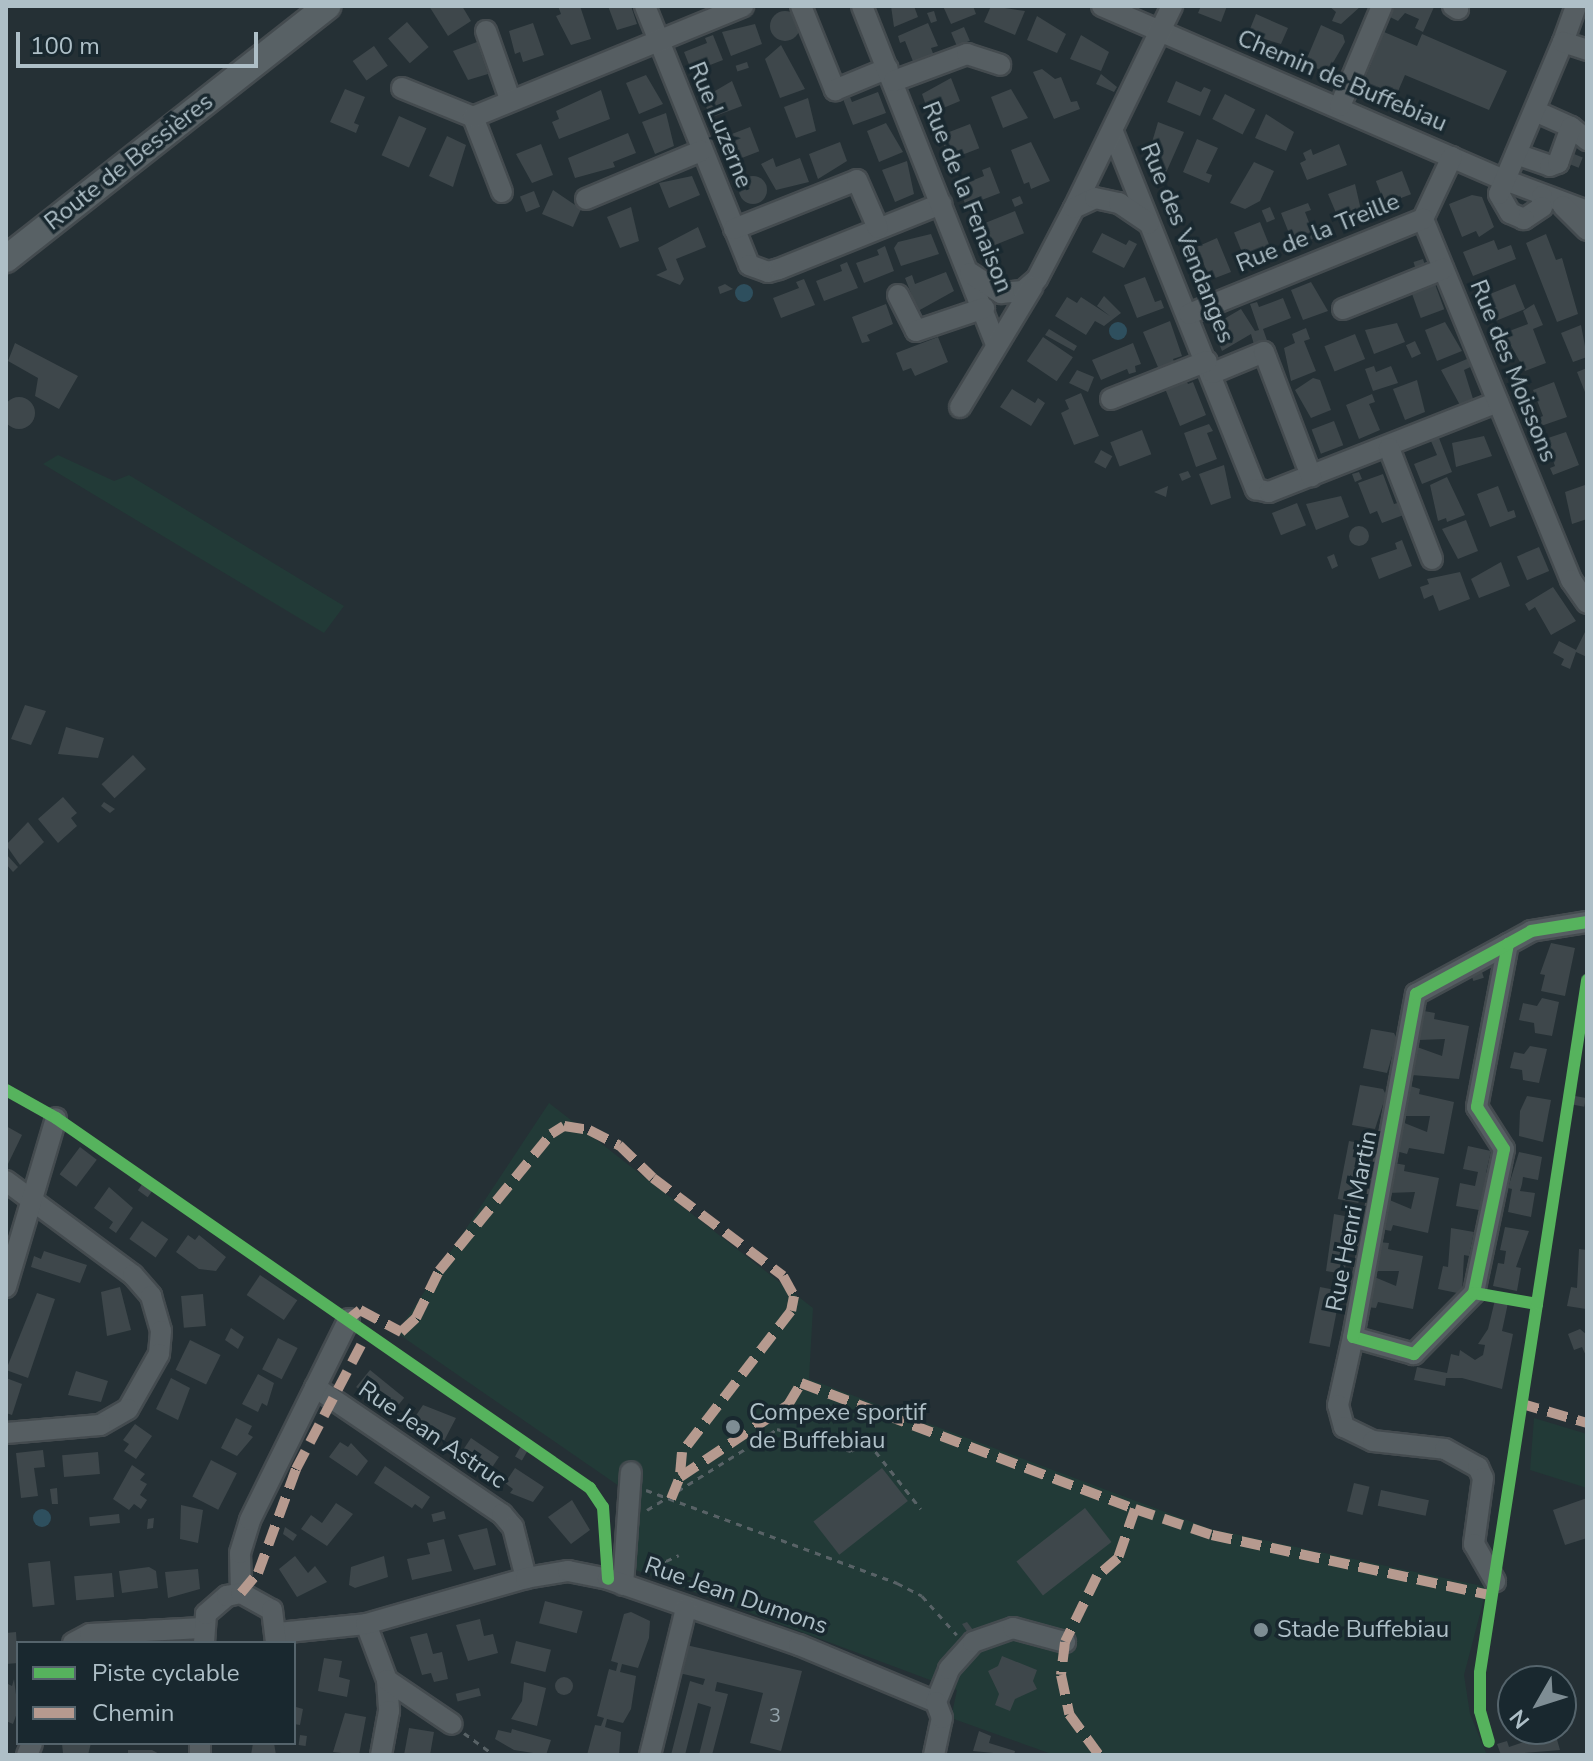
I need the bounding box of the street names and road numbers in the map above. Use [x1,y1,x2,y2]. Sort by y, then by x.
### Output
street label: Chemin de Buffebiau [1233,24,1451,138]
street label: Rue Luzerne [682,58,758,192]
street label: Route de Bessières [39,87,219,237]
street label: Rue de la Fenaison [916,97,1018,297]
street label: Rue des Vendanges [1134,139,1240,347]
street label: Rue de la Treille [1232,187,1404,279]
street label: Rue des Moissons [1463,276,1563,466]
street label: Rue Henri Martin [1320,1128,1384,1314]
street label: Rue Jean Astruc [353,1375,511,1495]
street label: Rue Jean Dumons [641,1551,831,1641]

